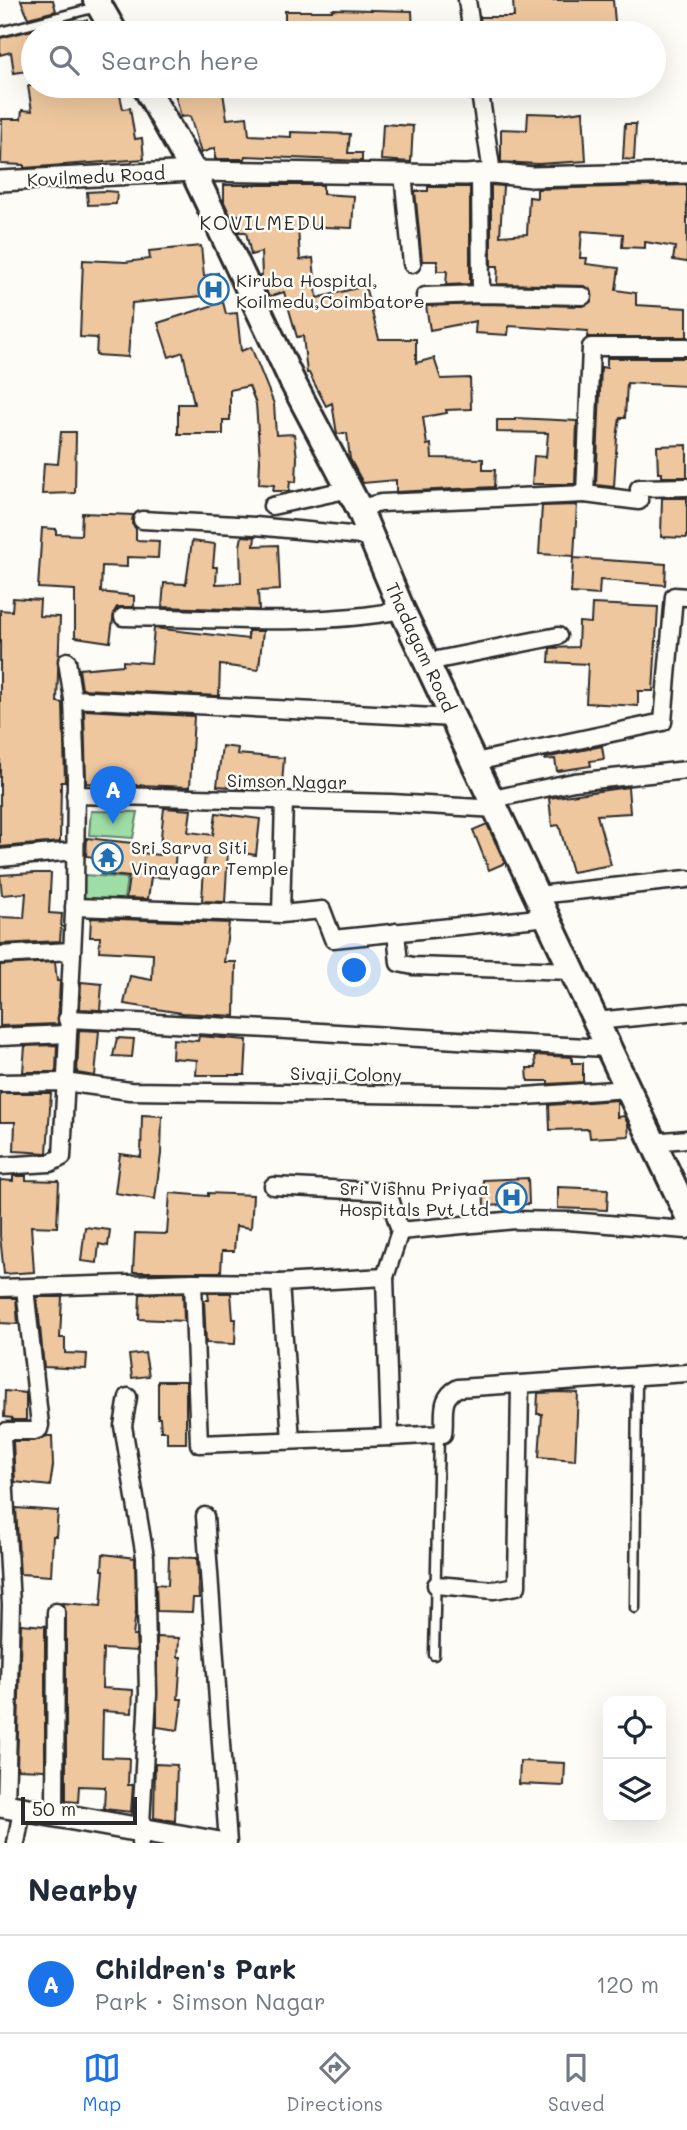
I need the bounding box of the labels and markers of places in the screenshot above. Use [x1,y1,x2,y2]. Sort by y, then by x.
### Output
place label: Kiruba Hospital, Koilmedu,Coimbatore [236,268,425,313]
hospital icon: Kiruba Hospital, Koilmedu,Coimbatore [196,273,230,307]
pin: A [90,766,136,824]
place label: Sri Sarva Siti Vinayagar Temple [131,835,289,880]
temple icon: Sri Sarva Siti Vinayagar Temple [91,840,125,874]
place label: Sri Vishnu Priyaa Hospitals Pvt Ltd [339,1176,489,1221]
hospital icon: Sri Vishnu Priyaa Hospitals Pvt Ltd [495,1181,529,1215]

